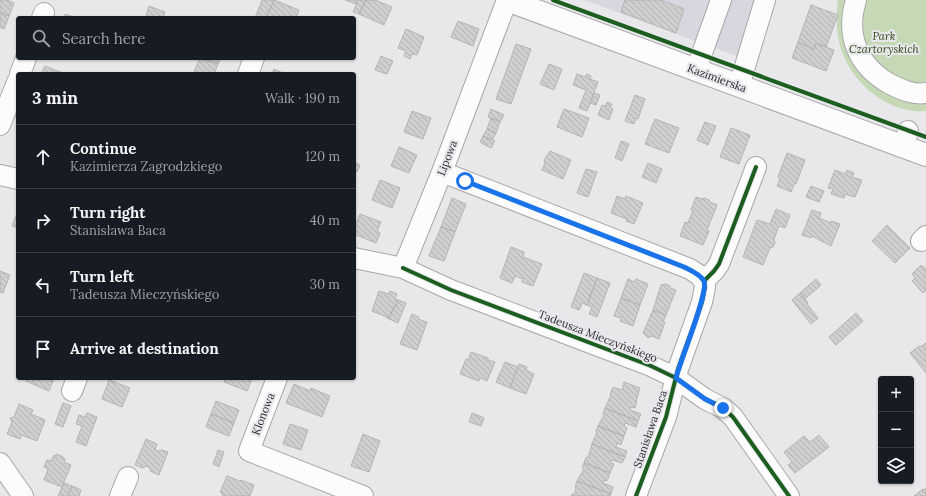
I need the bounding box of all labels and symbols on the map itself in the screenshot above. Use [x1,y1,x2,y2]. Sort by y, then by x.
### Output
park label: Park Czartoryskich [849,29,920,56]
street label: Kazimierska [685,61,749,95]
street label: Lipowa [434,138,460,178]
route start [456,172,474,190]
street label: Tadeusza Mieczyńskiego [537,307,659,365]
street label: Stanisława Baca [630,388,670,470]
street label: Klonowa [249,391,278,437]
route end [714,399,732,417]

